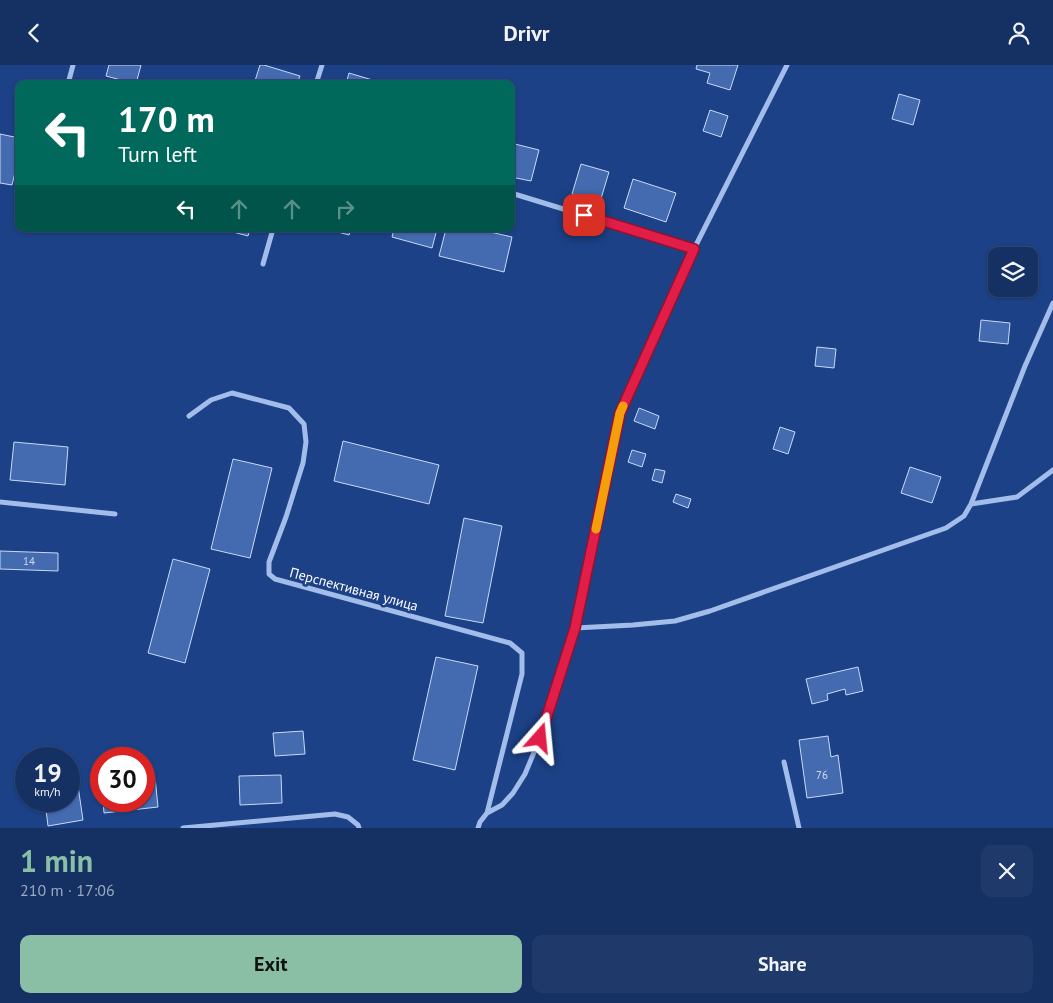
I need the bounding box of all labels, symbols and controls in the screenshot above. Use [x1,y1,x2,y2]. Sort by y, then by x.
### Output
icon: back [20,19,48,47]
text: Drivr [503,19,550,47]
icon: person [1005,19,1033,47]
text: 170 m [118,96,215,142]
icon: left [35,100,100,165]
text: Turn left [118,140,197,168]
pin [563,194,605,236]
icon: left [172,195,200,223]
icon: ahead [225,195,253,223]
icon: ahead [278,195,306,223]
icon: right [331,195,359,223]
icon: arrive [570,201,598,229]
map controls [988,247,1038,297]
button: layers [988,247,1038,297]
house number: 14 [23,554,35,568]
street label: Перспективная улица [288,563,420,615]
position arrow [513,711,565,763]
speed limit sign: 30 [90,747,155,812]
text: 19 [33,757,62,789]
house number: 76 [816,768,828,782]
text: km/h [34,784,61,799]
text: 1 min [20,841,93,880]
button: close [981,845,1033,897]
text: 210 m · 17:06 [20,880,115,900]
button: Exit [20,935,522,993]
button: Share [532,935,1033,993]

